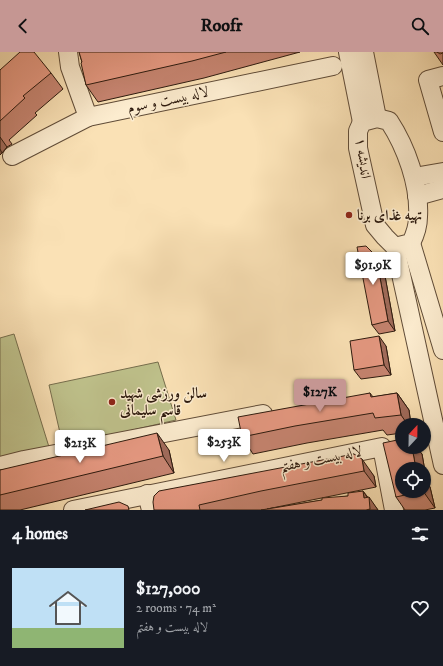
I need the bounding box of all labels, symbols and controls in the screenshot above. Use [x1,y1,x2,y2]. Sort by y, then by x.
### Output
icon: back [12,15,34,37]
text: Roofr [201,15,242,37]
icon: search [409,15,431,37]
street label: لاله بیست و سوم [126,82,211,121]
street label: اندیشه ۱ [351,136,375,180]
place label: تهیه غذای برنا [357,206,422,225]
marker: تهیه غذای برنا [344,210,354,220]
pin: $91.9K [340,252,406,286]
text: $91.9K [355,257,392,273]
pin: $127K [292,379,348,413]
place label: سالن ورزشی شهید قاسم سلیمانی [119,384,207,425]
text: $127K [303,384,337,400]
marker: سالن ورزشی شهید قاسم سلیمانی [107,397,117,407]
north arrow [395,418,431,454]
map controls [395,418,431,498]
pin: $253K [196,429,252,463]
pin: $213K [52,430,108,464]
text: $253K [207,434,241,450]
text: $213K [64,435,96,451]
street label: لاله بیست و هفتم [278,442,365,481]
button: locate [395,462,431,498]
text: 4 homes [12,523,68,545]
icon: filters [409,523,431,545]
text: $127,000 [136,578,200,600]
icon: home [44,584,92,632]
icon: heart [409,597,431,619]
text: 2 rooms · 74 m² [136,600,216,616]
text: لاله بیست و هفتم [136,619,208,635]

